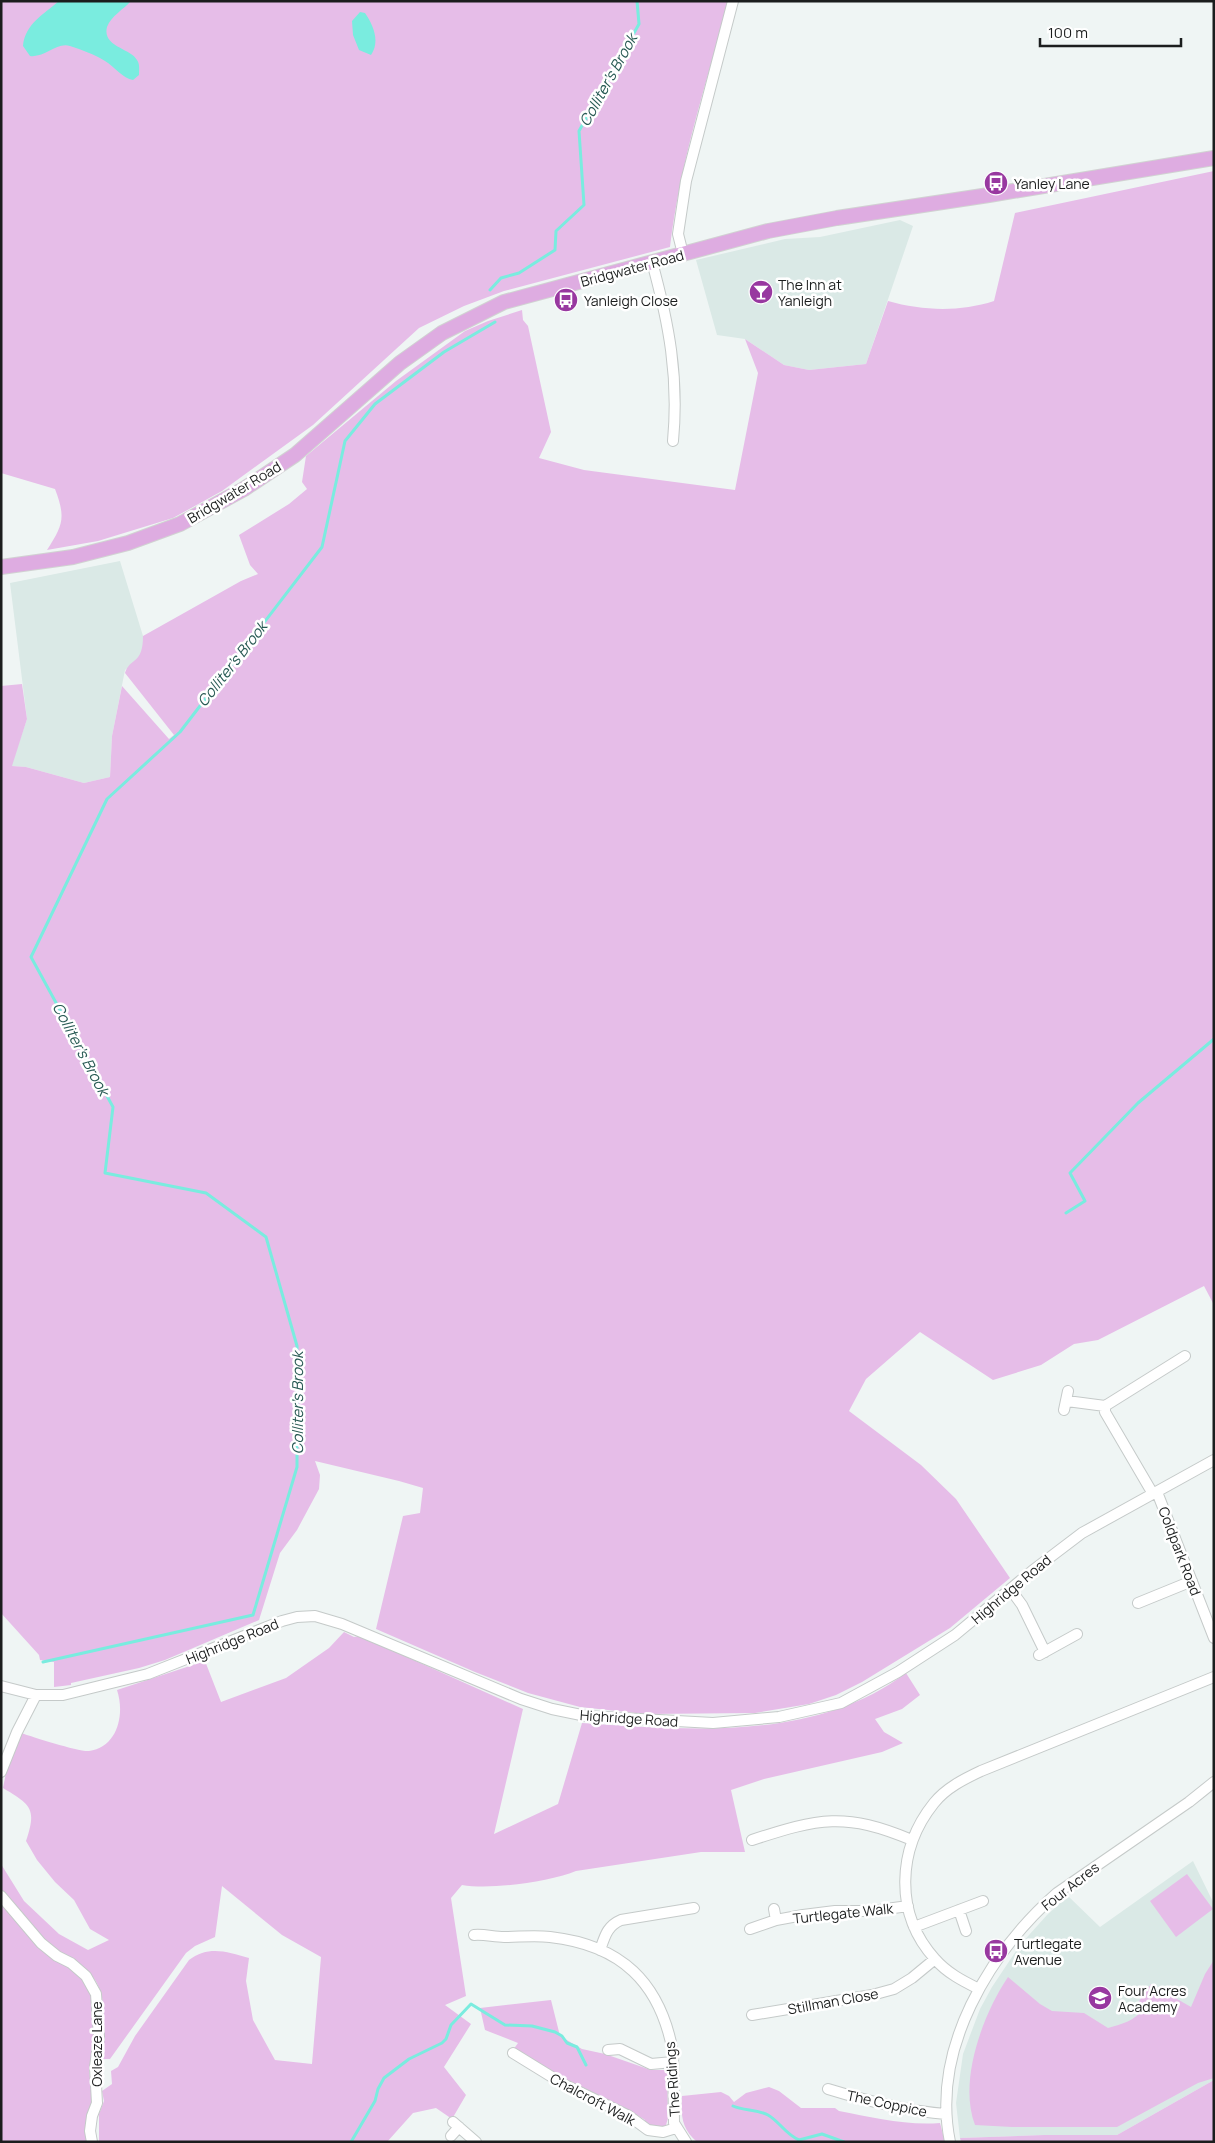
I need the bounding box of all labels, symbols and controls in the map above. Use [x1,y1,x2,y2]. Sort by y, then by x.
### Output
scale bar [1040,15,1181,47]
text: 100 m [1048,22,1088,43]
water label: Colliter's Brook [574,28,643,130]
bus stop icon: Yanley Lane [983,170,1009,196]
place label: Yanley Lane [1014,174,1090,193]
street label: Bridgwater Road [578,245,686,291]
place label: The Inn at Yanleigh [778,275,842,310]
bar icon: The Inn at Yanleigh [748,279,774,305]
bus stop icon: Yanleigh Close [553,287,579,313]
place label: Yanleigh Close [584,291,678,310]
street label: Bridgwater Road [184,457,284,527]
water label: Colliter's Brook [192,615,273,711]
water label: Colliter's Brook [48,999,116,1101]
water label: Colliter's Brook [287,1349,308,1454]
street label: Coldpark Road [1154,1504,1206,1598]
street label: Highridge Road [967,1550,1055,1628]
street label: Highridge Road [183,1614,281,1668]
street label: Highridge Road [579,1705,679,1731]
street label: Four Acres [1037,1857,1103,1915]
street label: Turtlegate Walk [792,1898,895,1928]
place label: Turtlegate Avenue [1014,1934,1082,1969]
bus stop icon: Turtlegate Avenue [983,1938,1009,1964]
place label: Four Acres Academy [1118,1981,1186,2016]
street label: Stillman Close [786,1984,880,2018]
school or university icon: Four Acres Academy [1087,1985,1113,2011]
street label: Oxleaze Lane [87,2001,106,2087]
street label: The Ridings [660,2041,684,2117]
street label: Chalcroft Walk [547,2069,640,2130]
street label: The Coppice [845,2085,929,2121]

